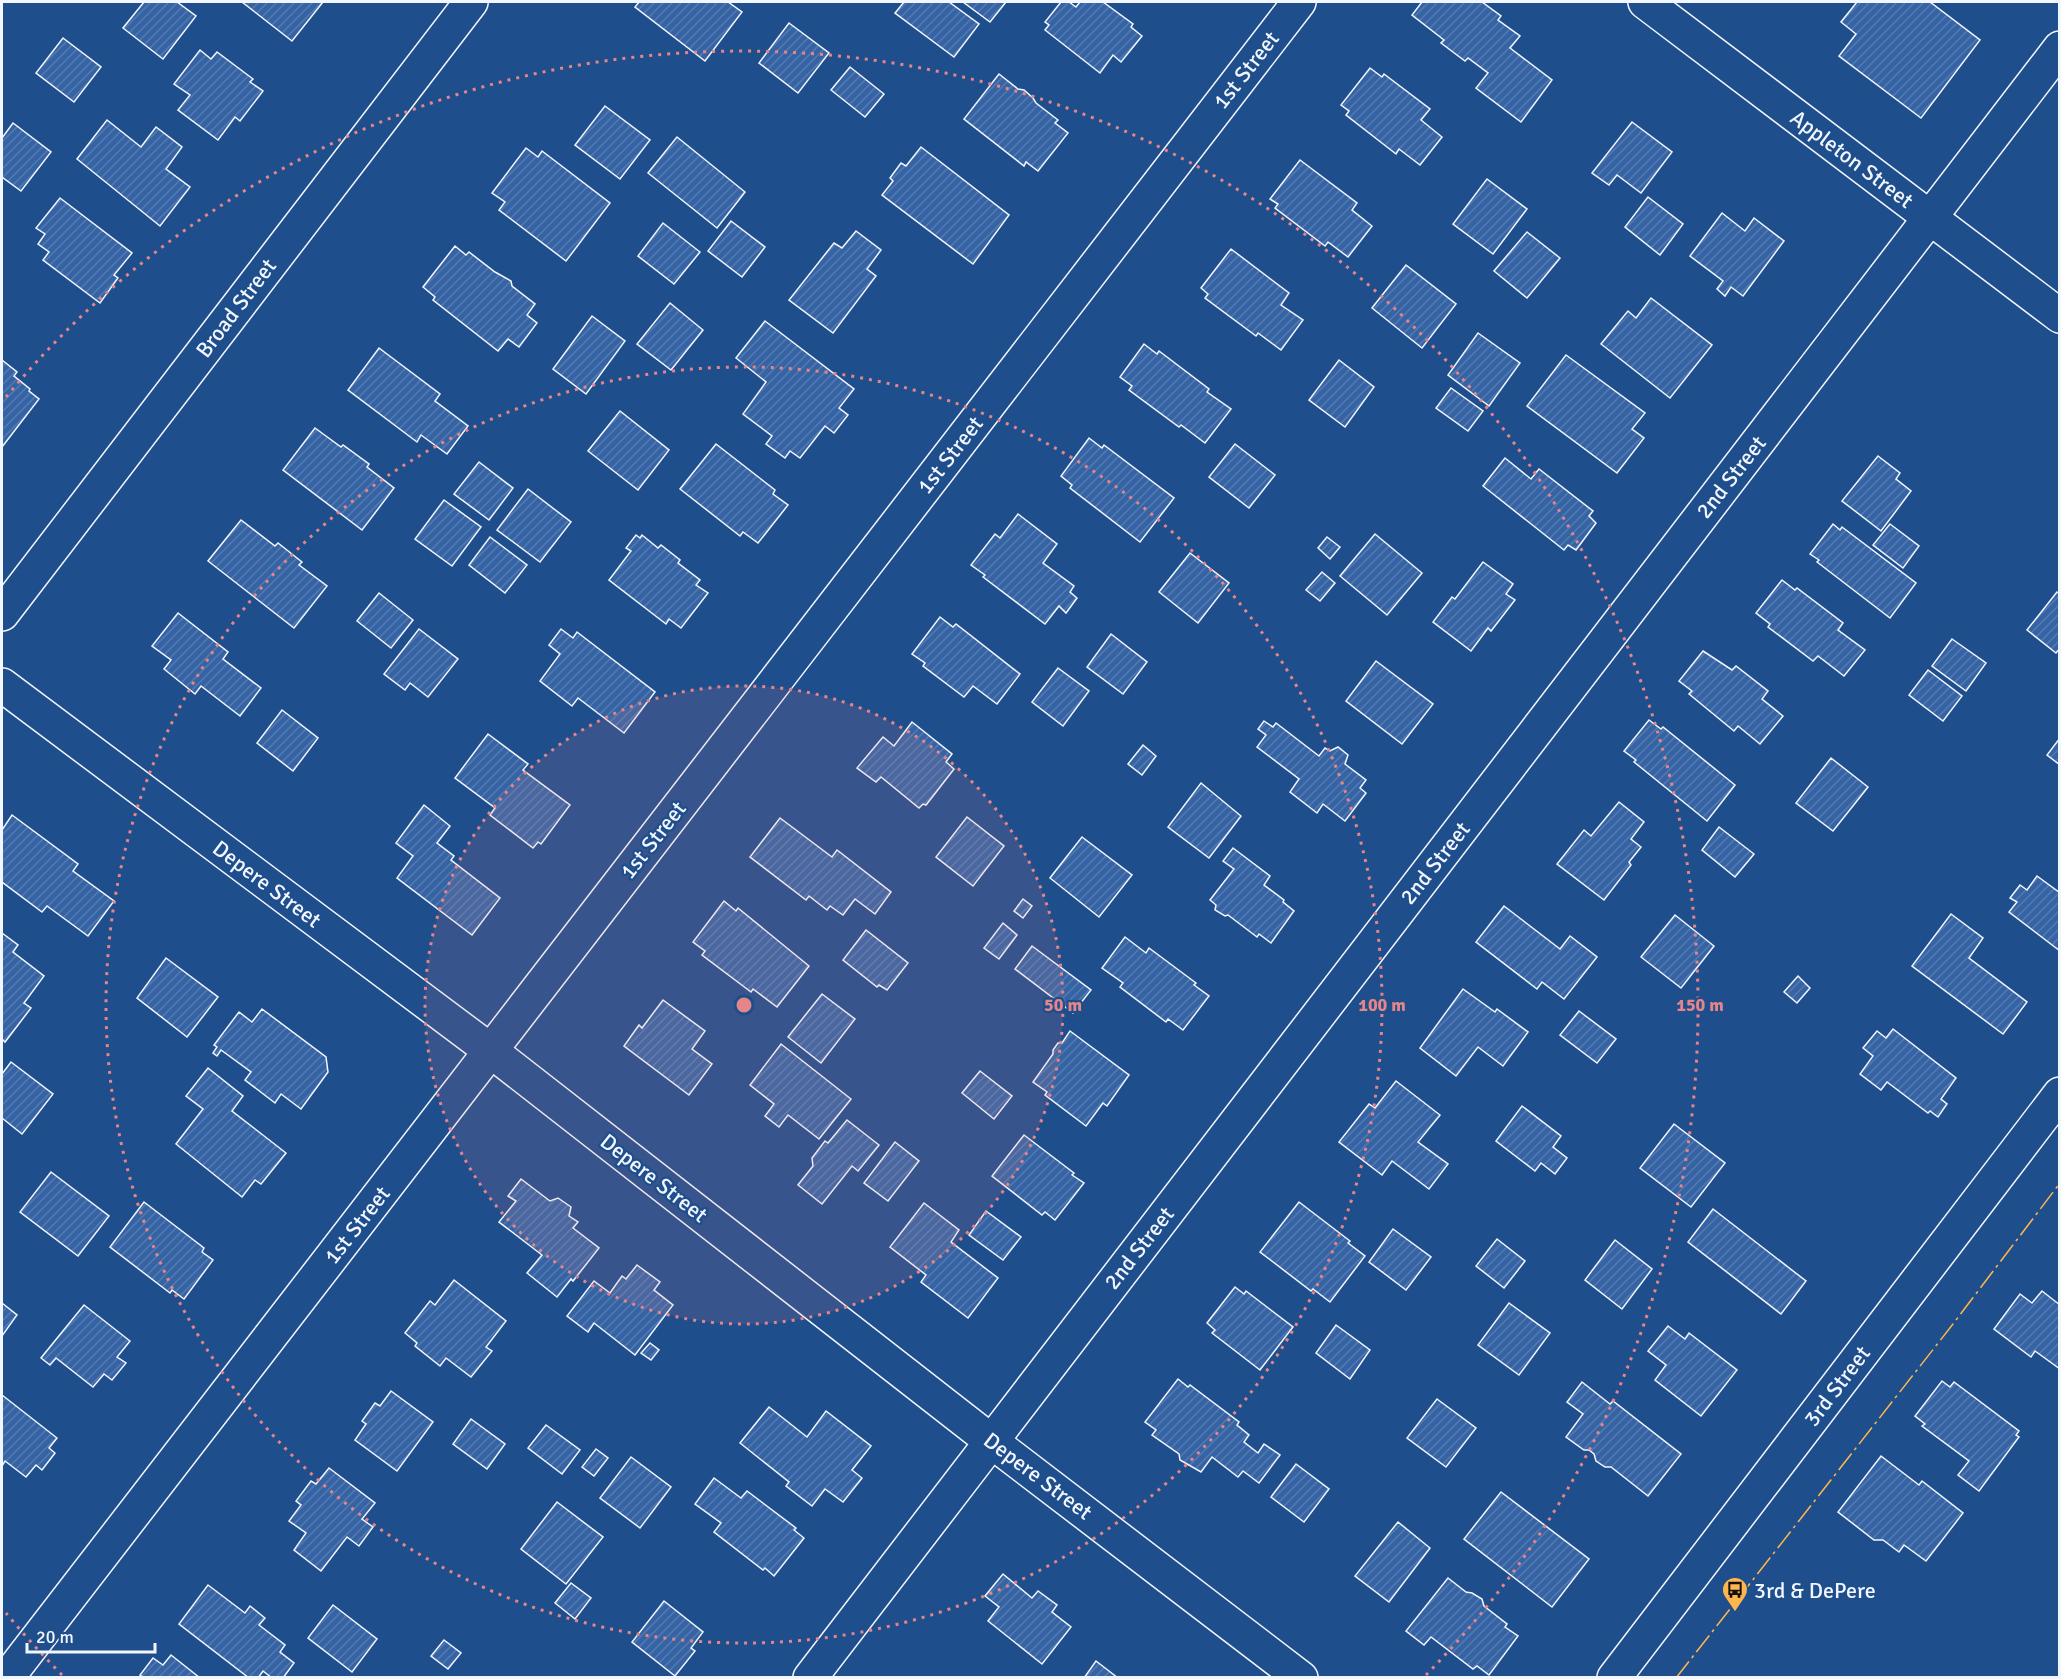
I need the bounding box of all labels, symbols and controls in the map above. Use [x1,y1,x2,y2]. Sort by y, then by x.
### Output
street label: 1st Street [1207,25,1285,114]
street label: Appleton Street [1785,104,1919,214]
street label: Broad Street [190,253,282,363]
street label: 1st Street [911,410,989,499]
street label: 2nd Street [1690,430,1772,524]
street label: 1st Street [614,795,692,884]
street label: 2nd Street [1394,816,1476,910]
street label: Depere Street [207,834,327,934]
text: 50 m [1044,994,1082,1016]
text: 100 m [1358,994,1406,1016]
text: 150 m [1676,994,1724,1016]
centre of rings [734,995,754,1015]
street label: Depere Street [595,1128,713,1228]
street label: 1st Street [318,1180,396,1269]
street label: 2nd Street [1098,1201,1180,1295]
street label: 3rd Street [1798,1340,1876,1431]
street label: Depere Street [978,1426,1098,1526]
bus stop icon: 3rd & DePere [1720,1575,1750,1613]
place label: 3rd & DePere [1754,1577,1876,1604]
scale bar [27,1616,154,1654]
text: 20 m [36,1626,74,1648]

